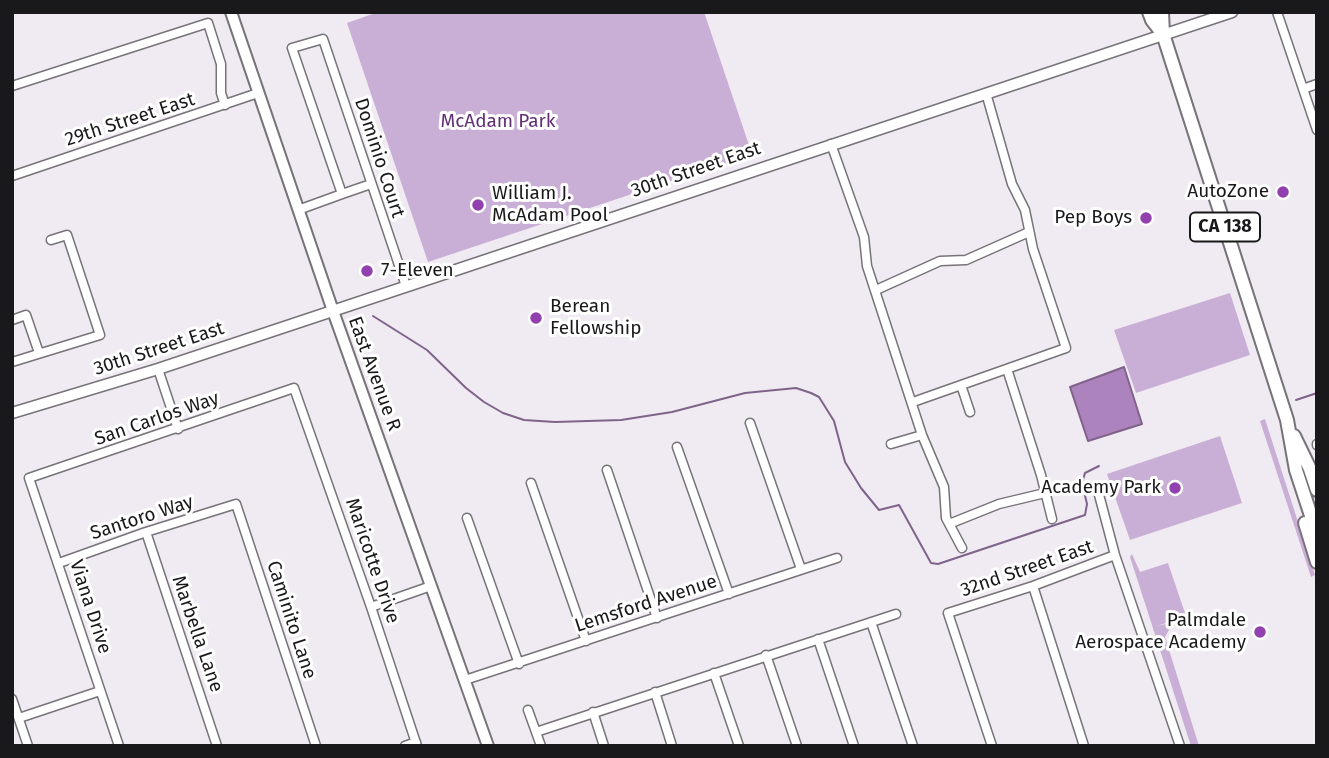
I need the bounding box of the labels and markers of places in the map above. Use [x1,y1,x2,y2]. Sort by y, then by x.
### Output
place label: AutoZone [1187,181,1269,203]
place label: William J. McAdam Pool [492,183,608,227]
marker: AutoZone [1275,184,1291,200]
marker: William J. McAdam Pool [470,197,486,213]
place label: Pep Boys [1054,207,1132,229]
marker: Pep Boys [1138,210,1154,226]
place label: 7-Eleven [381,260,454,282]
marker: 7-Eleven [359,263,375,279]
place label: Berean Fellowship [550,296,641,340]
marker: Berean Fellowship [528,310,544,326]
place label: Academy Park [1041,477,1161,499]
marker: Academy Park [1167,480,1183,496]
place label: Palmdale Aerospace Academy [1075,610,1246,654]
marker: Palmdale Aerospace Academy [1252,624,1268,640]

